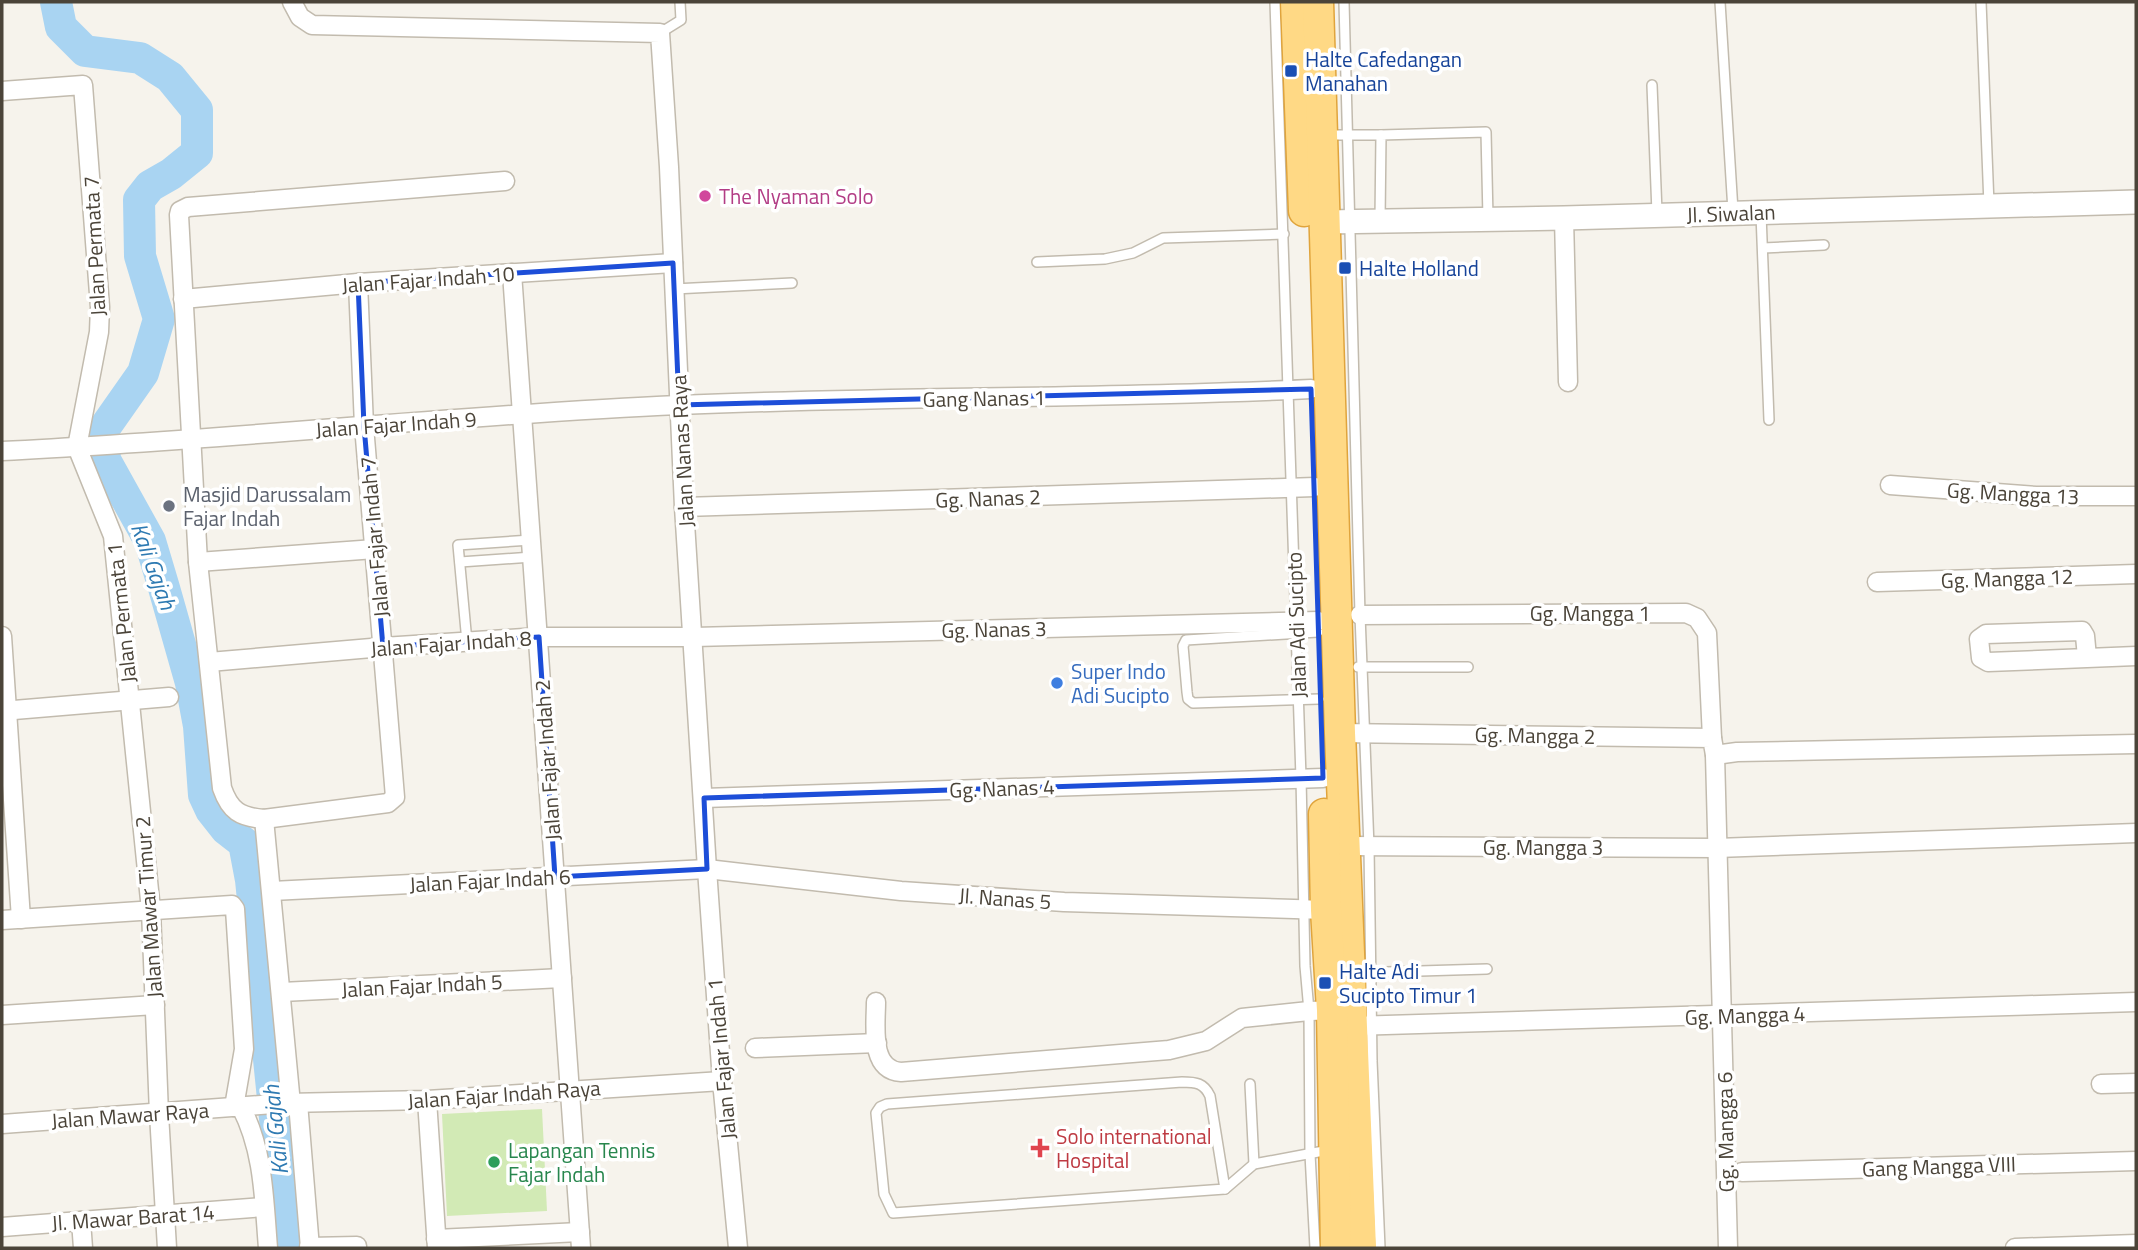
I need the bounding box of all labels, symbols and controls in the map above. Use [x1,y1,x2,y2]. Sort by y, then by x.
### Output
place label: Halte Cafedangan Manahan [1305,43,1462,99]
marker: Halte Cafedangan Manahan [1283,63,1299,79]
street label: Jalan Permata 7 [74,175,114,317]
place label: The Nyaman Solo [719,180,874,212]
marker: The Nyaman Solo [697,188,713,204]
street label: Jl. Siwalan [1686,195,1776,231]
place label: Halte Holland [1359,252,1479,284]
street label: Jalan Fajar Indah 10 [340,257,516,301]
marker: Halte Holland [1337,260,1353,276]
street label: Jalan Nanas Raya [662,374,702,528]
street label: Gang Nanas 1 [922,381,1046,415]
street label: Jalan Fajar Indah 9 [314,402,478,446]
street label: Jalan Fajar Indah 7 [351,455,397,619]
street label: Gg. Mangga 13 [1946,474,2080,512]
place label: Masjid Darussalam Fajar Indah [183,478,351,534]
street label: Gg. Nanas 2 [935,480,1041,516]
marker: Masjid Darussalam Fajar Indah [161,498,177,514]
water label: Kali Gajah [122,518,186,615]
street label: Jalan Permata 1 [98,541,144,685]
street label: Jalan Adi Sucipto [1277,551,1315,699]
street label: Gg. Mangga 12 [1940,560,2074,596]
street label: Gg. Mangga 1 [1530,597,1650,629]
street label: Gg. Nanas 3 [941,612,1047,646]
street label: Jalan Fajar Indah 8 [369,621,533,665]
place label: Super Indo Adi Sucipto [1071,655,1169,711]
marker: Super Indo Adi Sucipto [1049,675,1065,691]
street label: Jalan Fajar Indah 2 [525,678,569,842]
street label: Gg. Mangga 2 [1474,718,1596,752]
street label: Gg. Nanas 4 [949,770,1055,806]
street label: Jalan Mawar Timur 2 [126,815,170,999]
street label: Gg. Mangga 3 [1483,831,1603,863]
street label: Jalan Fajar Indah 6 [409,860,571,900]
street label: Jl. Nanas 5 [958,879,1052,917]
place label: Halte Adi Sucipto Timur 1 [1339,955,1477,1011]
street label: Jalan Fajar Indah 5 [341,965,503,1005]
marker: Halte Adi Sucipto Timur 1 [1317,975,1333,991]
street label: Jalan Fajar Indah 1 [698,977,744,1141]
street label: Gg. Mangga 4 [1684,997,1806,1033]
street label: Jalan Fajar Indah Raya [406,1071,602,1117]
street label: Gg. Mangga 6 [1708,1071,1742,1193]
water label: Kali Gajah [253,1083,297,1177]
street label: Jalan Mawar Raya [50,1093,210,1136]
place label: Solo international Hospital [1056,1120,1212,1176]
place label: Lapangan Tennis Fajar Indah [508,1134,655,1190]
marker: Solo international Hospital [1030,1138,1050,1158]
street label: Gang Mangga VIII [1861,1147,2017,1185]
marker: Lapangan Tennis Fajar Indah [486,1154,502,1170]
street label: Jl. Mawar Barat 14 [50,1195,216,1239]

